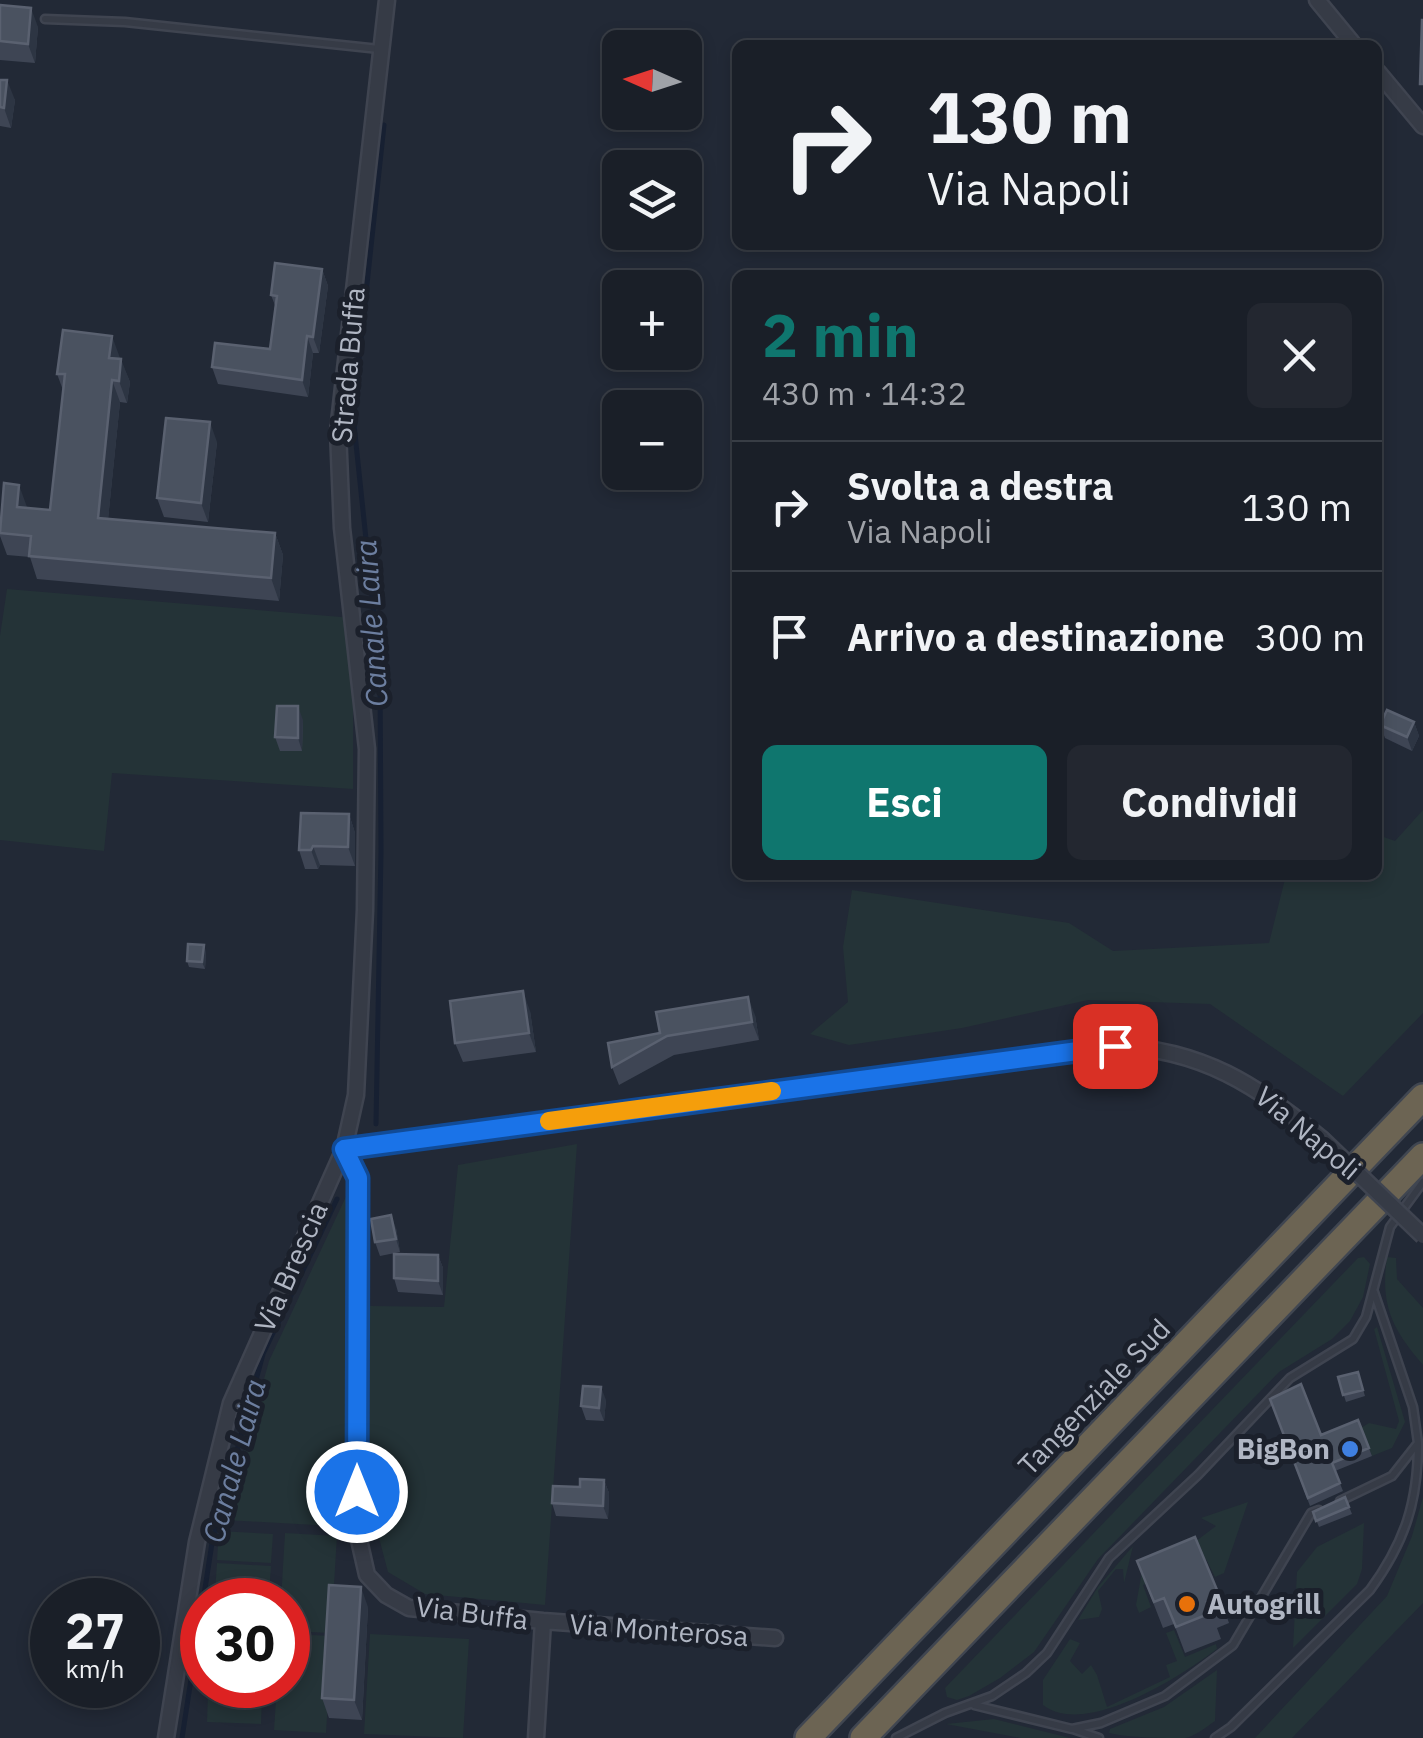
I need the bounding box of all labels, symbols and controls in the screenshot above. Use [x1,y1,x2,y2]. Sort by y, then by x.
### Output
north arrow [602,30,702,130]
map controls [602,30,702,490]
text: 130 m [927,71,1132,162]
icon: right [762,80,892,210]
button: layers [602,150,702,250]
text: Via Napoli [927,159,1131,217]
button: + [602,270,702,370]
street label: Strada Buffa [322,285,373,444]
text: 2 min [762,295,919,374]
button: close [1247,303,1352,408]
text: 430 m · 14:32 [762,372,967,414]
button: − [602,390,702,490]
text: Svolta a destra [847,461,1114,510]
icon: right [762,479,817,534]
text: 130 m [1241,482,1352,531]
text: Via Napoli [847,510,992,552]
water label: Canale Laira [345,538,396,708]
icon: arrive [762,609,817,664]
text: Arrivo a destinazione [847,612,1225,661]
text: 300 m [1255,612,1365,661]
button: Esci [762,745,1047,860]
button: Condividi [1067,745,1352,860]
pin [1073,1004,1158,1089]
icon: arrive [1088,1019,1143,1074]
street label: Via Napoli [1248,1078,1369,1188]
street label: Via Brescia [245,1196,336,1338]
street label: Tangenziale Sud [1010,1311,1178,1483]
water label: Canale Laira [193,1375,274,1547]
place label: BigBon [1237,1430,1330,1467]
marker: BigBon [1339,1438,1361,1460]
position arrow [305,1440,409,1544]
speed limit sign: 30 [180,1578,310,1708]
place label: Autogrill [1207,1585,1321,1622]
street label: Via Buffa [414,1587,530,1638]
marker: Autogrill [1176,1593,1198,1615]
text: 27 [65,1598,125,1663]
street label: Via Monterosa [568,1605,750,1654]
text: km/h [66,1652,124,1685]

